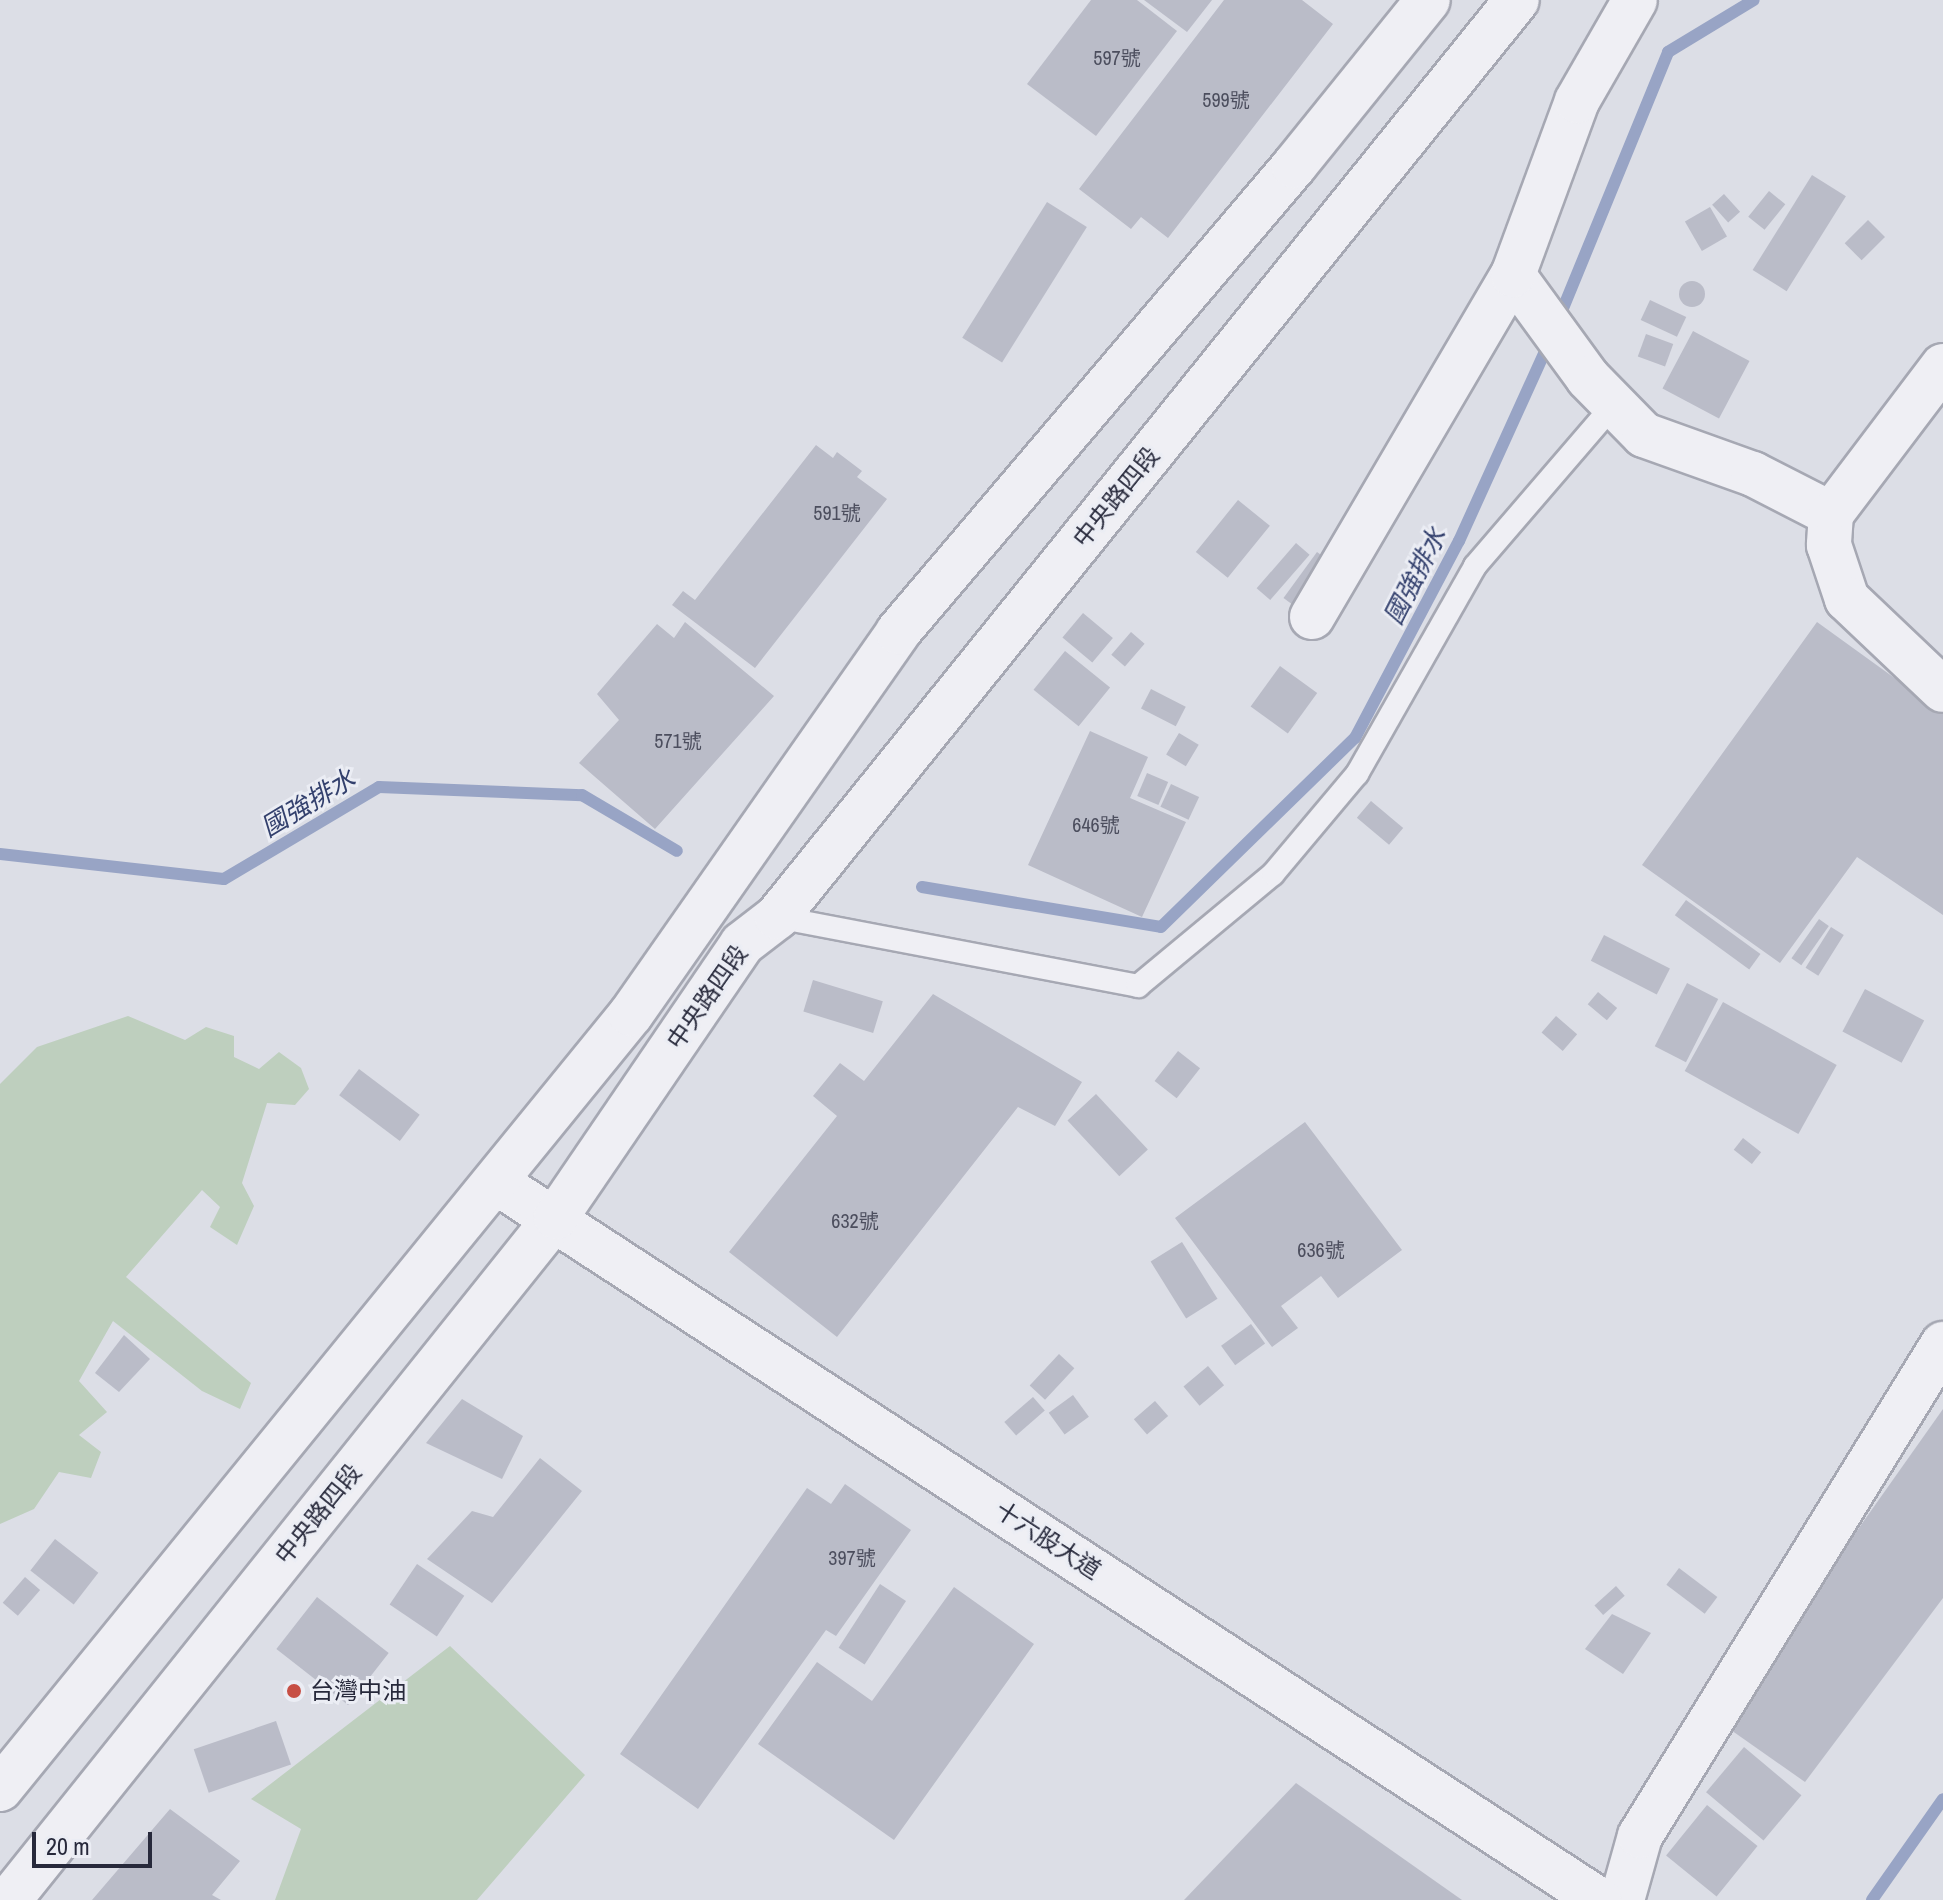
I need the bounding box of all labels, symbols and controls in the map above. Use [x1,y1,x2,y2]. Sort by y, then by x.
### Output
house number: 597號 [1093,45,1141,69]
house number: 599號 [1202,87,1250,111]
street label: 中央路四段 [1067,441,1165,553]
house number: 591號 [813,500,861,524]
water label: 國強排水 [1377,523,1453,629]
house number: 571號 [654,728,702,752]
water label: 國強排水 [255,763,361,843]
house number: 646號 [1072,812,1120,836]
street label: 中央路四段 [661,940,753,1054]
house number: 632號 [831,1208,879,1232]
house number: 636號 [1297,1237,1345,1261]
street label: 中央路四段 [269,1458,367,1570]
street label: 十六股大道 [990,1495,1106,1585]
house number: 397號 [828,1545,876,1569]
place label: 台灣中油 [310,1677,406,1705]
marker: 台灣中油 [285,1682,303,1700]
scale bar [36,1816,156,1866]
text: 20 m [46,1830,90,1862]

